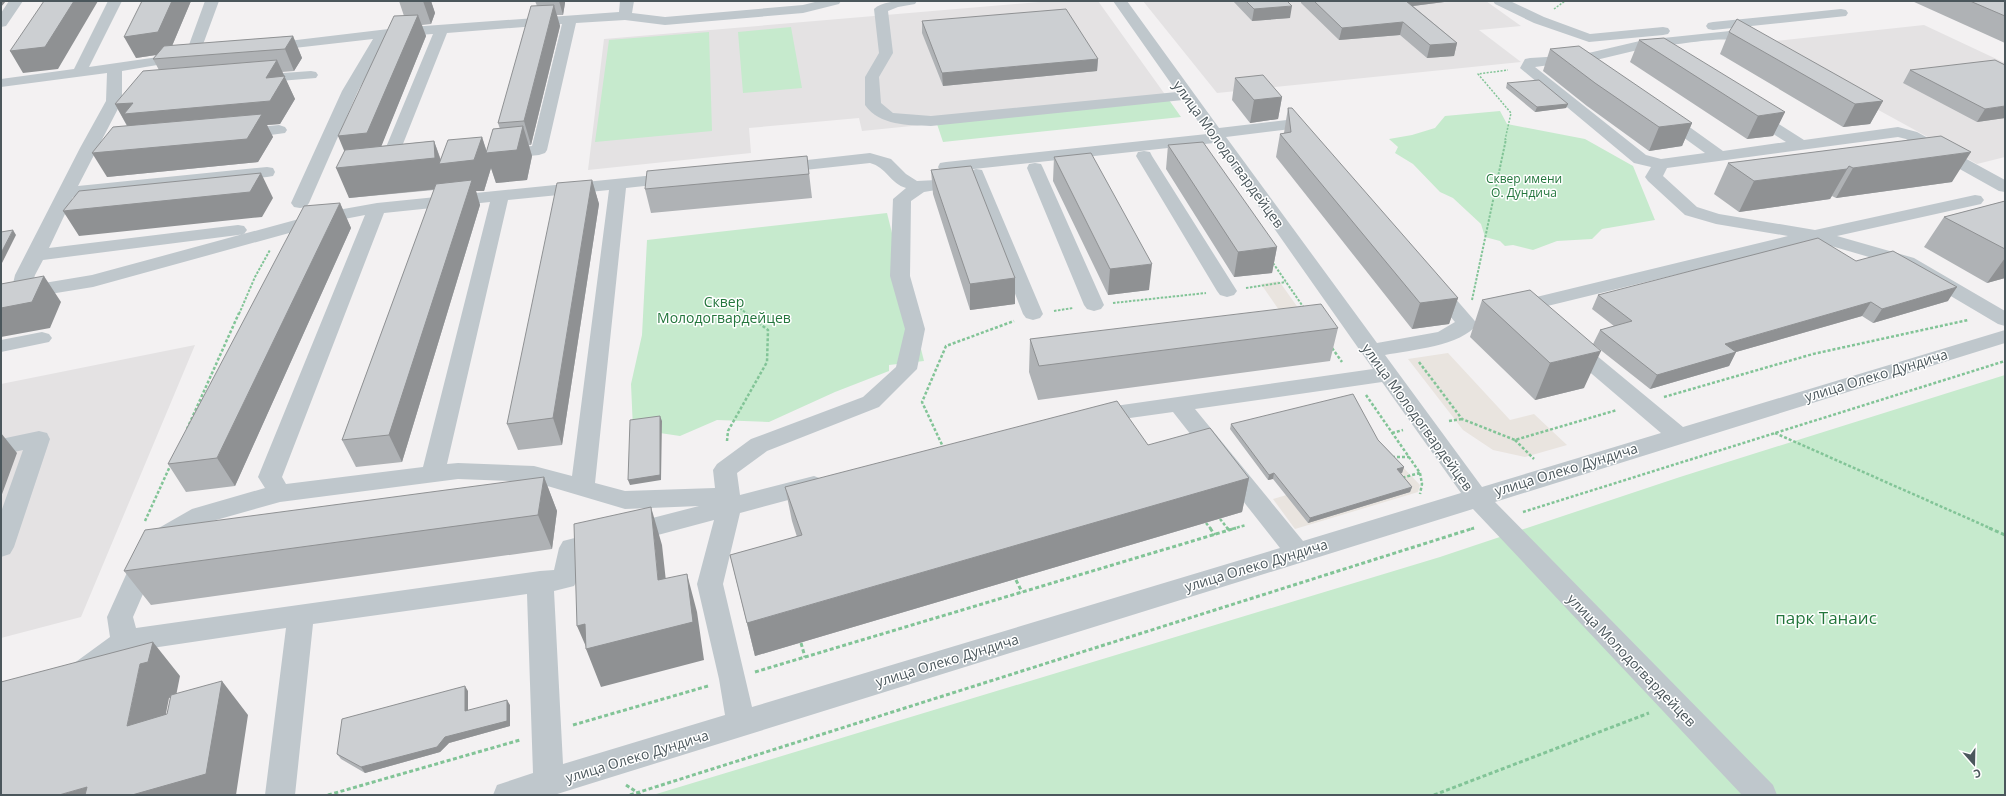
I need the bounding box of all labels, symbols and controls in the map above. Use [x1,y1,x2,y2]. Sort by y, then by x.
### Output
street label: улица Молодогвардейцев [1169,76,1289,232]
park label: Сквер имени О. Дундича [1486,170,1562,201]
park label: Сквер Молодогвардейцев [657,292,791,327]
street label: улица Молодогвардейцев [1358,339,1478,495]
street label: улица Олеко Дундича [1802,344,1950,406]
street label: улица Олеко Дундича [1492,438,1640,500]
street label: улица Олеко Дундича [1182,534,1330,596]
street label: улица Молодогвардейцев [1563,589,1701,731]
park label: парк Танаис [1775,606,1877,629]
street label: улица Олеко Дундича [873,629,1021,691]
street label: улица Олеко Дундича [563,725,711,787]
north arrow [1954,744,1994,784]
text: С [1972,766,1983,782]

